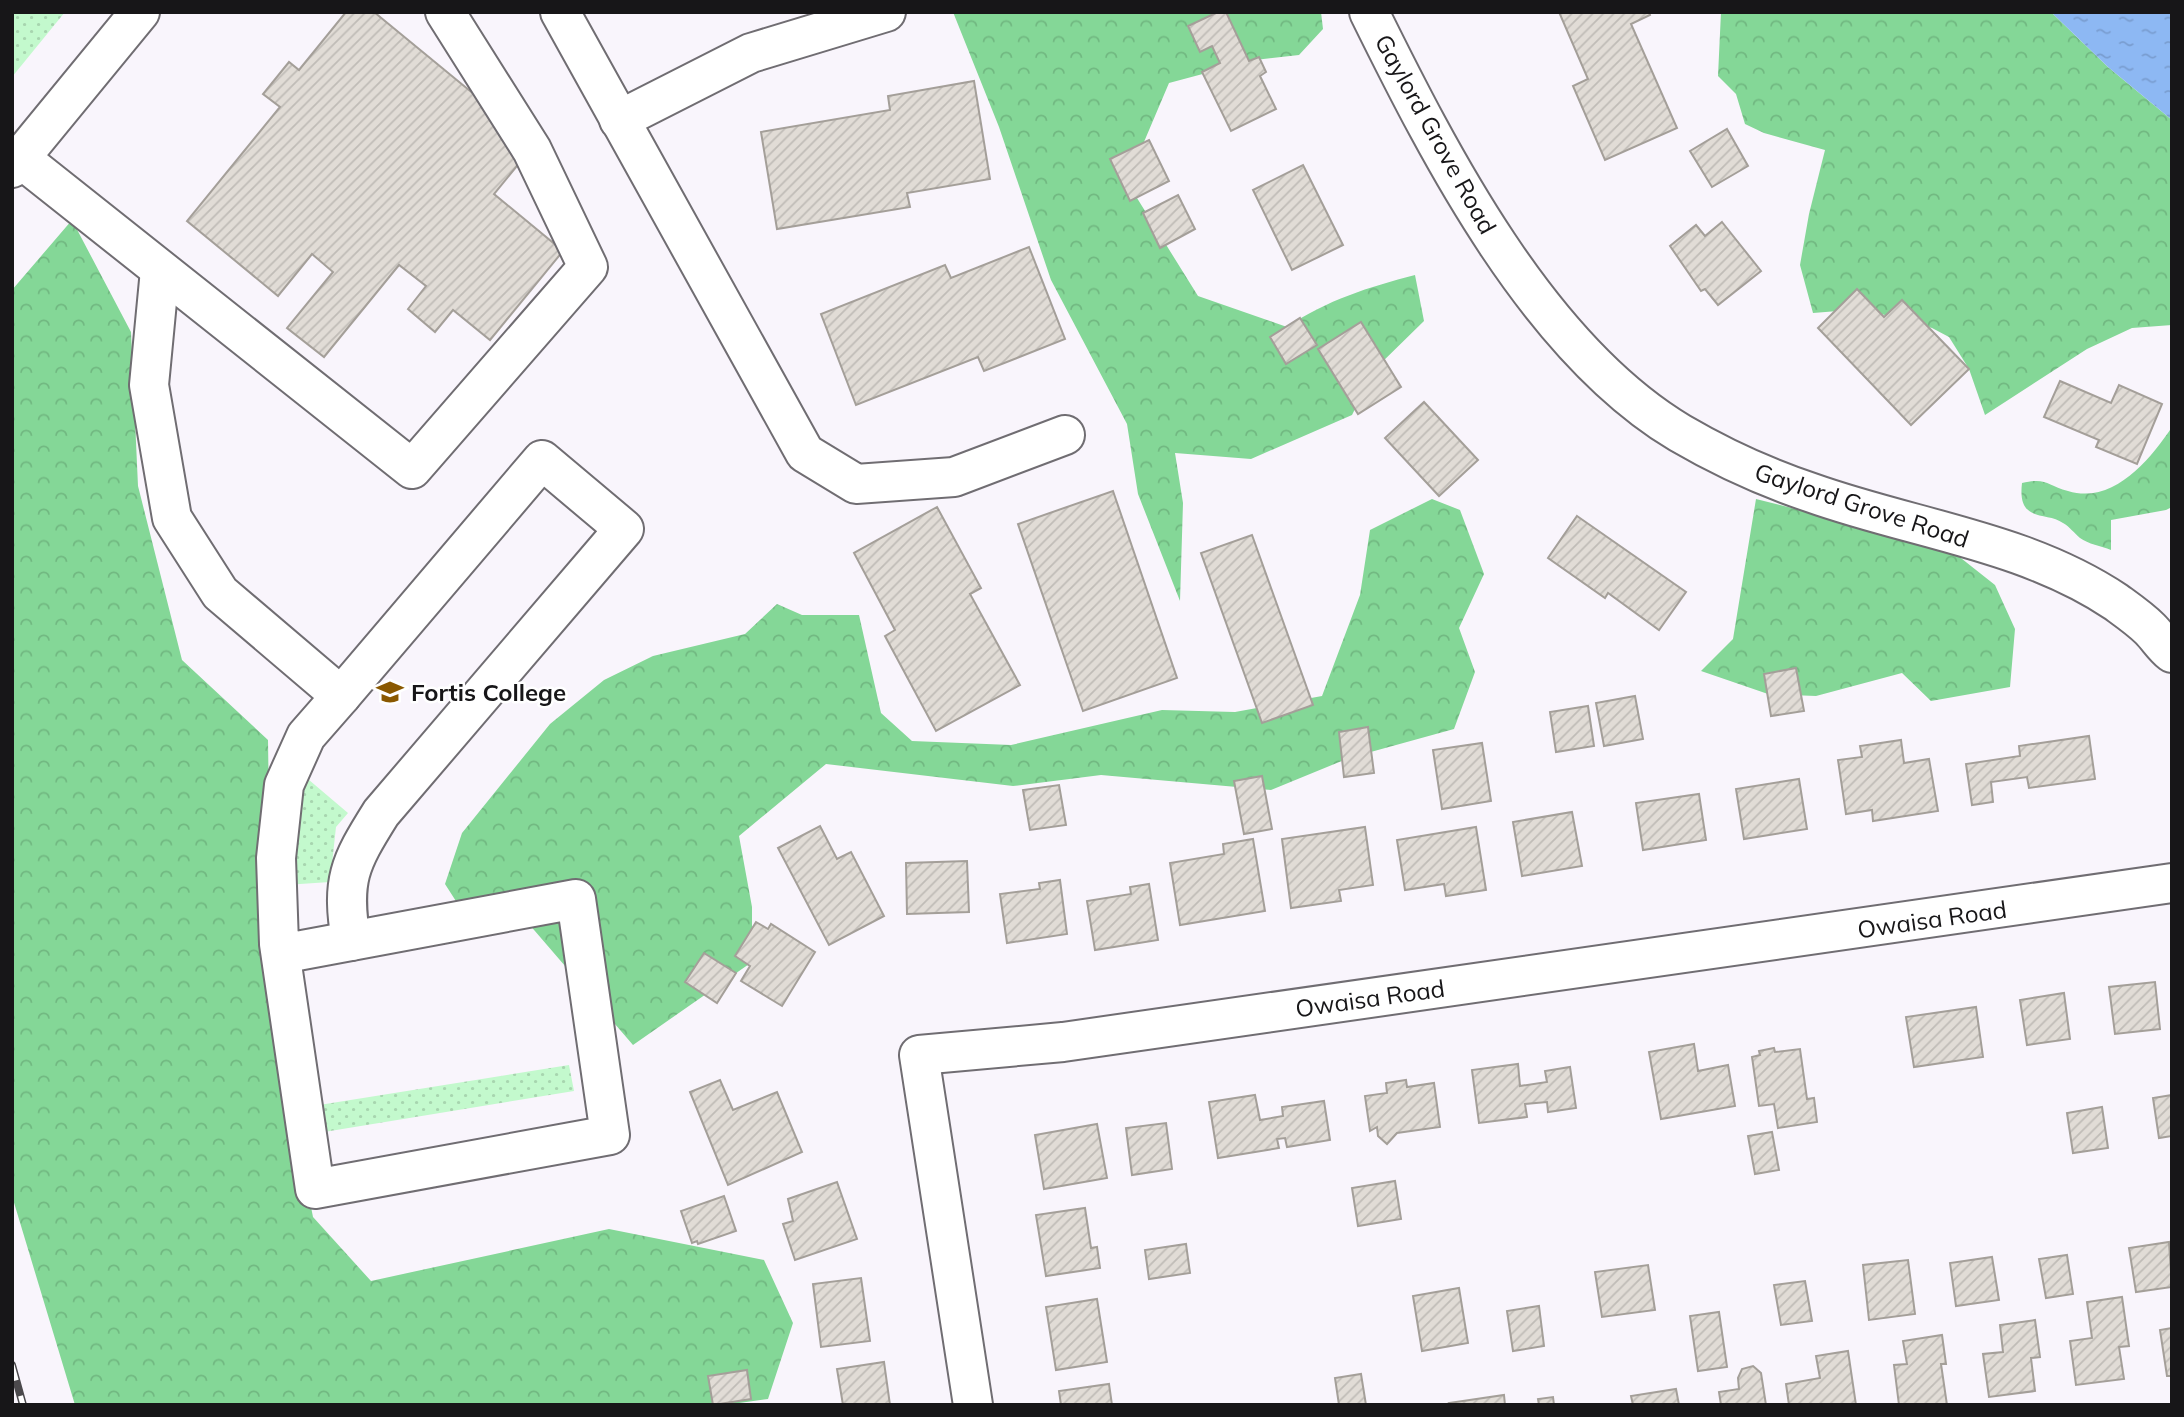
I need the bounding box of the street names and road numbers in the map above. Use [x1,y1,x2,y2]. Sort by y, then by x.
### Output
street label: Gaylord Grove Road [1369,29,1503,239]
street label: Gaylord Grove Road [1751,456,1973,554]
street label: Owaisa Road [1855,894,2009,944]
street label: Owaisa Road [1293,973,1447,1023]

